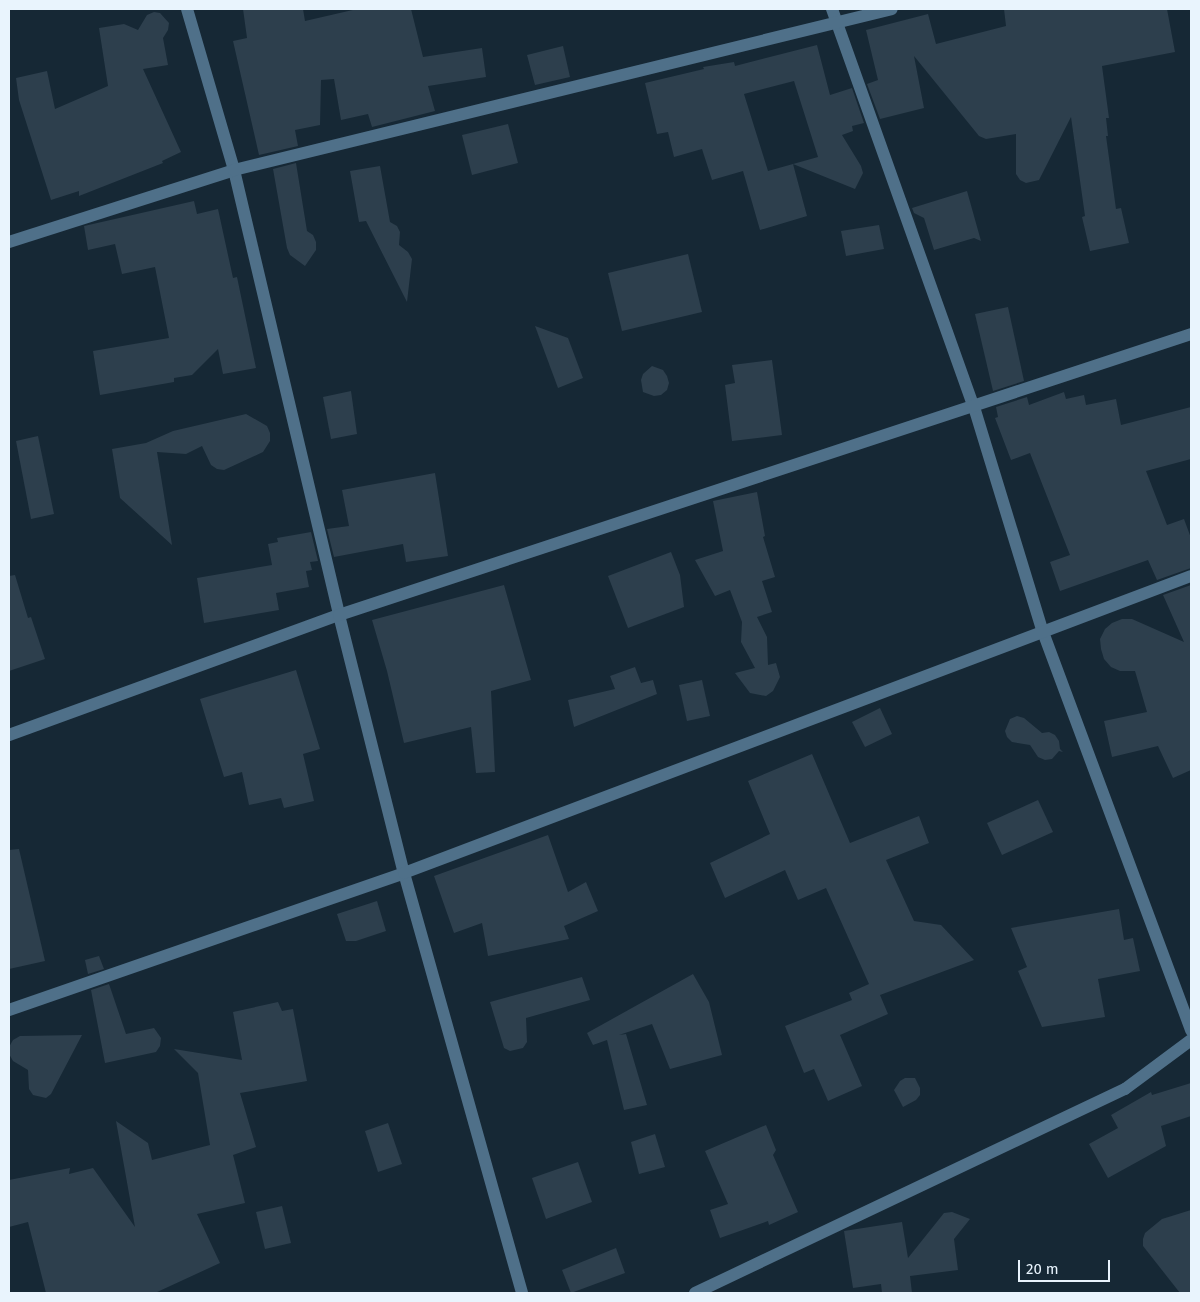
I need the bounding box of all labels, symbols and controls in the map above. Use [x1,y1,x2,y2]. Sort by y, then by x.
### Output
scale bar [1020,1250,1112,1282]
text: 20 m [1026,1260,1059,1278]

